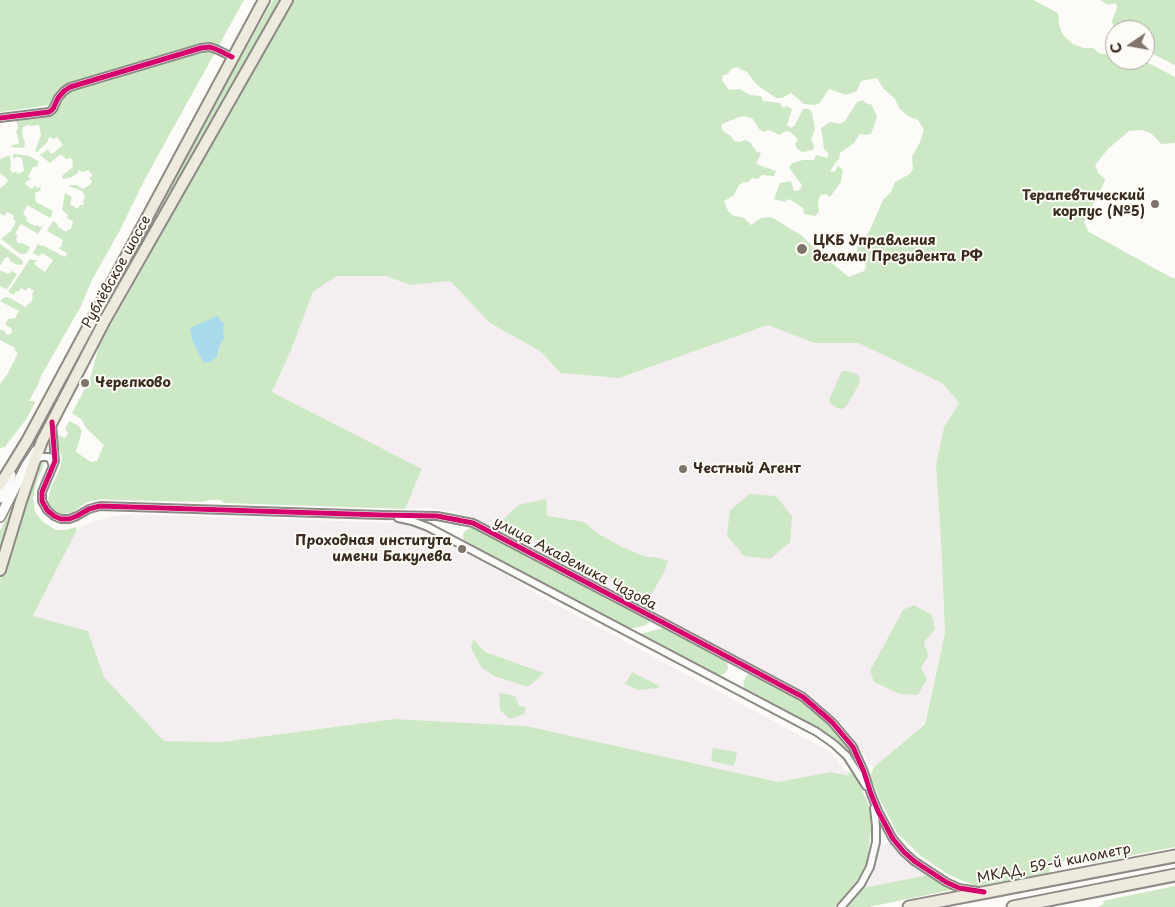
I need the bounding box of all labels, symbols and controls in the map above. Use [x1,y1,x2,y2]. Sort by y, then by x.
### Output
north arrow [1105,20,1155,70]
text: С [1104,41,1127,55]
place label: Терапевтический корпус (№5) [1022,188,1145,220]
marker: Терапевтический корпус (№5) [1149,198,1161,210]
street label: Рублёвское шоссе [79,213,155,331]
place label: ЦКБ Управления делами Президента РФ [813,233,983,266]
marker: ЦКБ Управления делами Президента РФ [795,242,809,256]
place label: Черепково [95,375,171,391]
marker: Черепково [79,377,91,389]
place label: Честный Агент [693,461,801,477]
marker: Честный Агент [677,463,689,475]
street label: улица Академика Чазова [491,514,659,614]
place label: Проходная института имени Бакулева [295,533,452,566]
marker: Проходная института имени Бакулева [456,543,468,555]
street label: МКАД, 59-й километр [976,841,1132,887]

